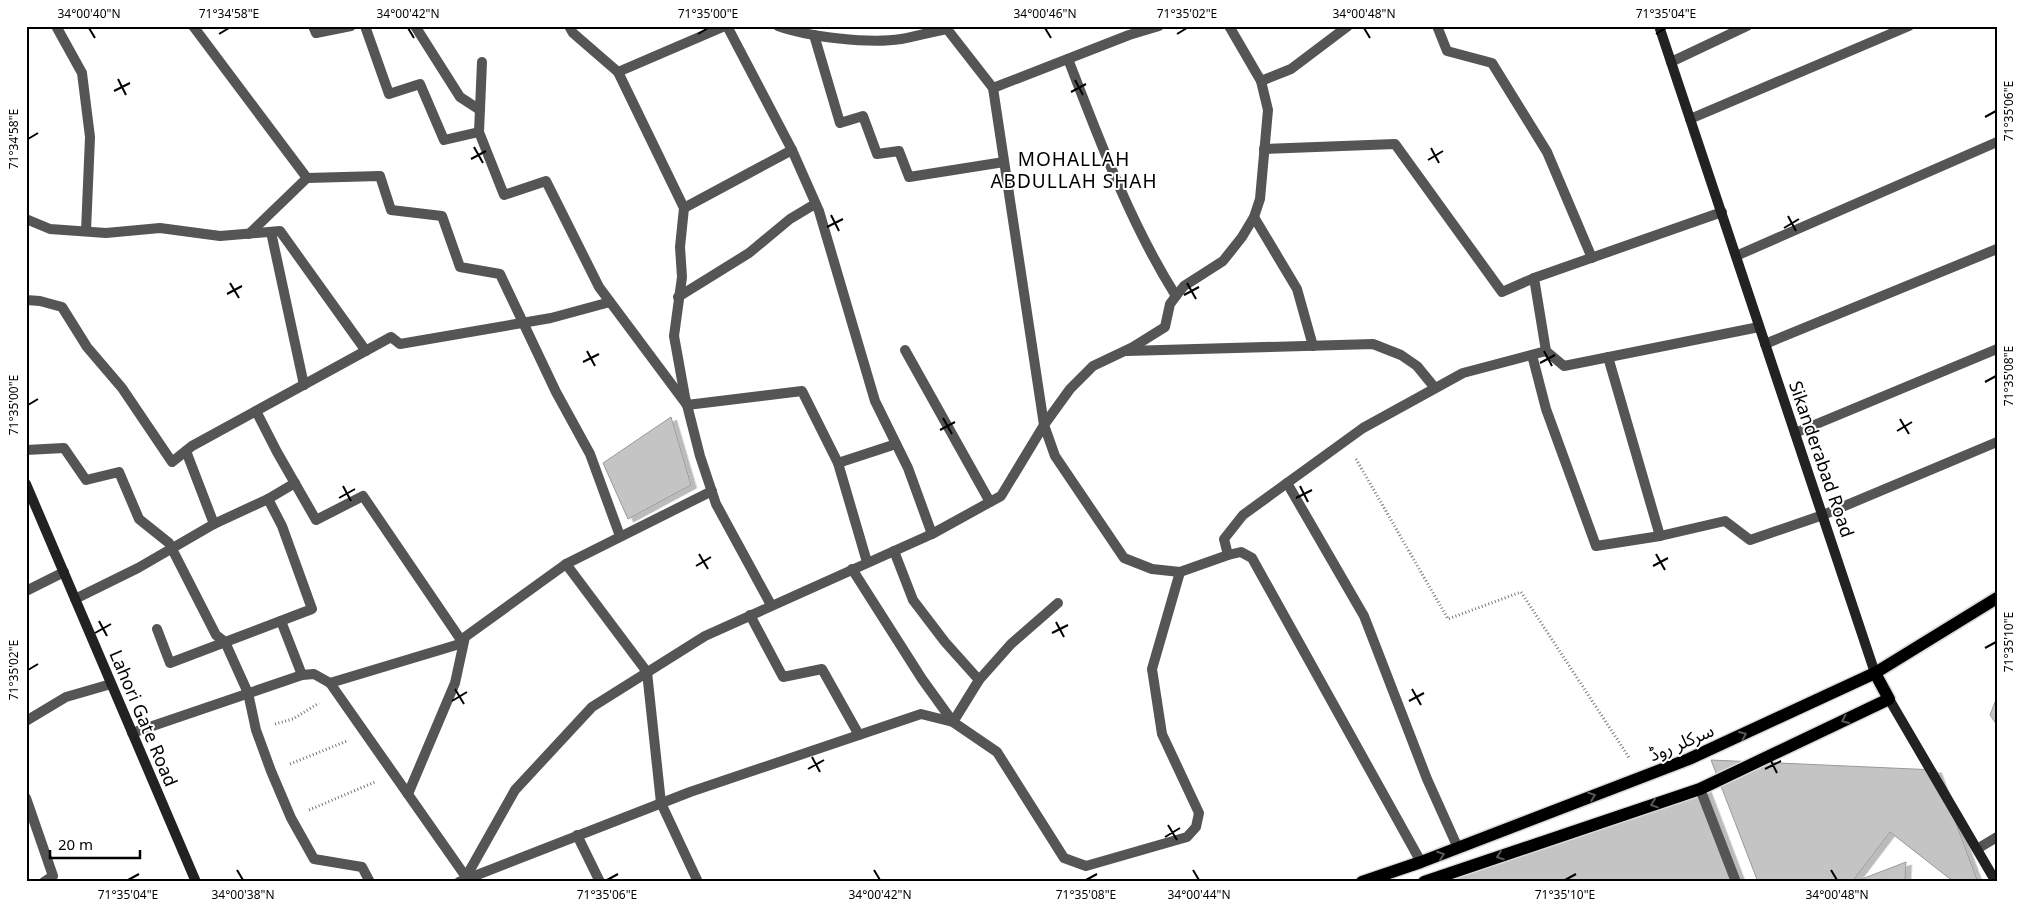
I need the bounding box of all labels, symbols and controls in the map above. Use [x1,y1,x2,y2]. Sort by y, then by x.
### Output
text: 34°00'40"N [57,5,121,22]
text: 71°34'58"E [199,5,259,22]
text: 34°00'42"N [376,5,440,22]
text: 71°35'00"E [678,5,738,22]
text: 34°00'46"N [1013,5,1077,22]
text: 71°35'02"E [1157,5,1217,22]
text: 34°00'48"N [1332,5,1396,22]
text: 71°35'04"E [1636,5,1696,22]
text: 71°35'06"E [2000,81,2017,141]
text: 71°34'58"E [5,109,22,169]
district label: MOHALLAH ABDULLAH SHAH [990,146,1158,194]
text: 71°35'08"E [2000,346,2017,406]
text: 71°35'00"E [5,375,22,435]
street label: Sikanderabad Road [1784,378,1860,540]
text: 71°35'10"E [2000,612,2017,672]
text: 71°35'02"E [5,640,22,700]
street label: Lahori Gate Road [104,646,184,790]
one-way arrow [1841,714,1850,724]
street label: سرکلر روڈ [1645,718,1717,766]
one-way arrow [1738,730,1747,741]
one-way arrow [1588,792,1596,802]
one-way arrow [1650,798,1659,808]
scale bar [50,828,140,860]
text: 20 m [58,834,93,854]
one-way arrow [1496,850,1505,860]
one-way arrow [1436,851,1445,861]
text: 71°35'04"E [98,886,158,903]
text: 34°00'38"N [211,886,275,903]
text: 71°35'06"E [577,886,637,903]
text: 34°00'42"N [848,886,912,903]
text: 71°35'08"E [1056,886,1116,903]
text: 34°00'44"N [1167,886,1231,903]
text: 71°35'10"E [1535,886,1595,903]
text: 34°00'48"N [1805,886,1869,903]

